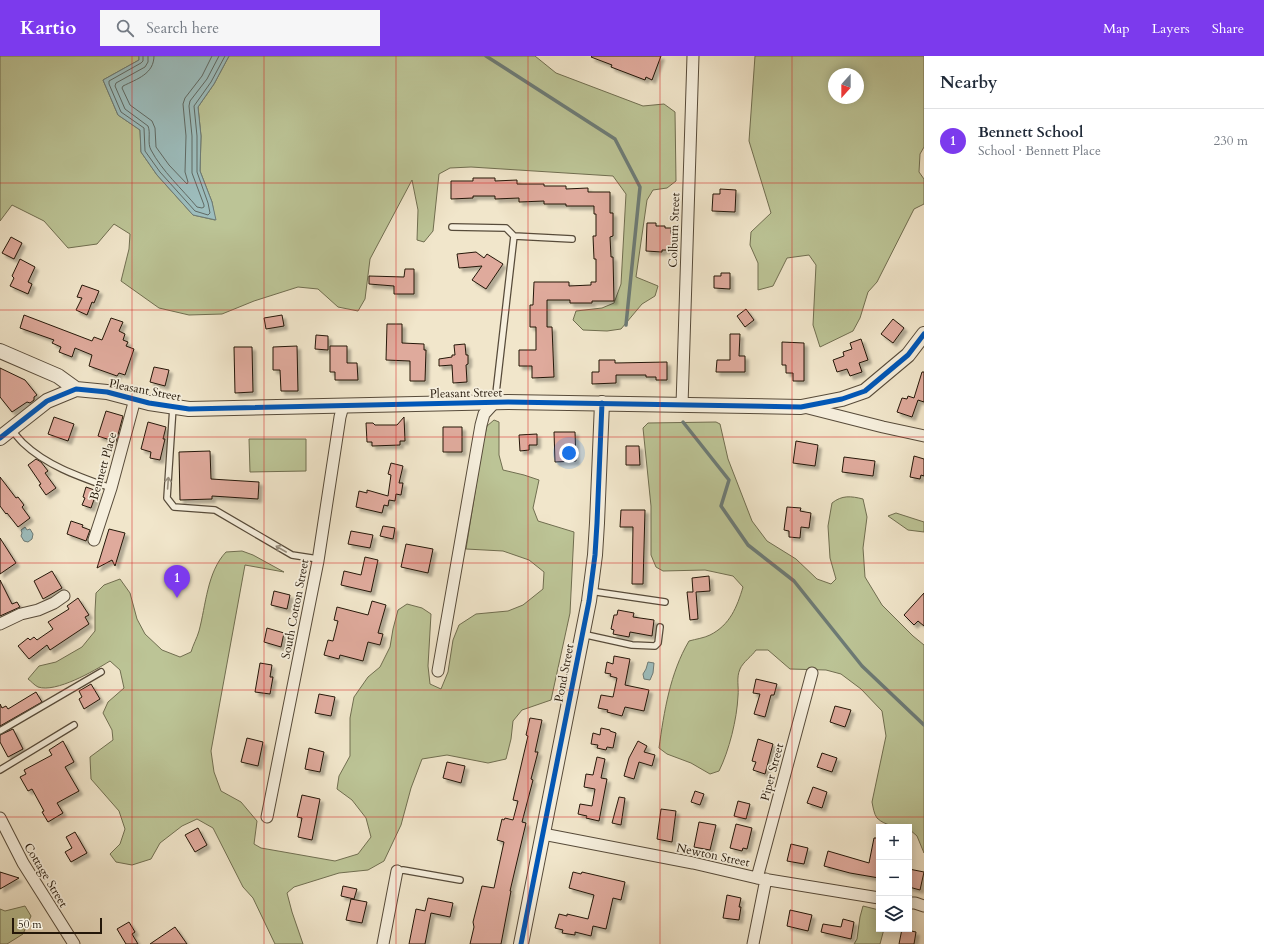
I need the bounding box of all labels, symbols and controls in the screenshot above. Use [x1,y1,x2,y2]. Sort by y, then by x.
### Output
search box [100,10,380,46]
text: Kartio [20,15,76,41]
icon: search [114,17,136,39]
text: Search here [146,18,219,38]
text: Map [1103,19,1130,38]
text: Layers [1152,19,1190,38]
text: Share [1212,19,1244,38]
north arrow [828,68,864,104]
text: Nearby [940,71,997,94]
text: Bennett School [978,122,1083,142]
text: 1 [950,132,956,150]
text: 230 m [1214,132,1248,150]
text: School · Bennett Place [978,142,1101,160]
street label: Colburn Street [665,192,683,268]
street label: Pleasant Street [108,375,182,405]
street label: Pleasant Street [430,384,503,402]
street label: Bennett Place [86,430,120,502]
your location [559,443,579,463]
one-way arrow [164,477,171,490]
one-way arrow [275,544,287,552]
street label: South Cotton Street [277,558,313,660]
pin: 1 [164,565,190,598]
street label: Pond Street [551,642,578,703]
street label: Piper Street [757,741,787,802]
map controls [876,824,912,932]
button: + [876,824,912,860]
street label: Newton Street [675,839,751,871]
street label: Cottage Street [20,840,72,910]
button: − [876,860,912,896]
button: layers [876,896,912,932]
scale bar [12,916,102,935]
text: 50 m [18,917,42,932]

